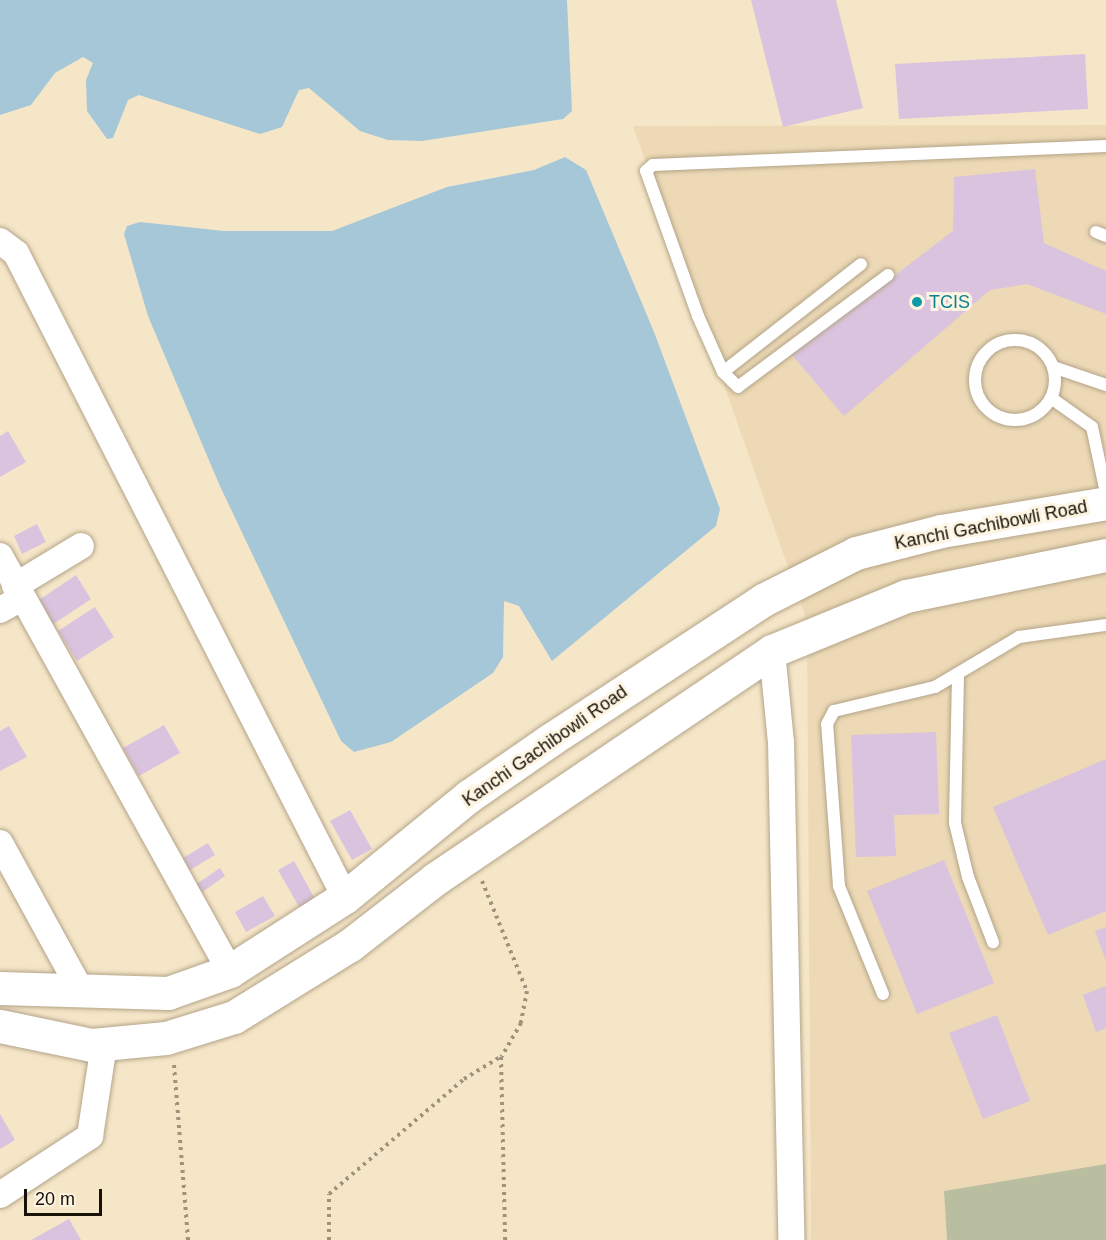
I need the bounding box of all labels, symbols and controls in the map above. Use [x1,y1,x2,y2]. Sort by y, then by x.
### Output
place label: TCIS [929,291,970,313]
marker: TCIS [910,295,924,309]
street label: Kanchi Gachibowli Road [893,496,1089,554]
street label: Kanchi Gachibowli Road [458,681,632,811]
scale bar [27,1177,105,1215]
text: 20 m [35,1189,75,1209]

